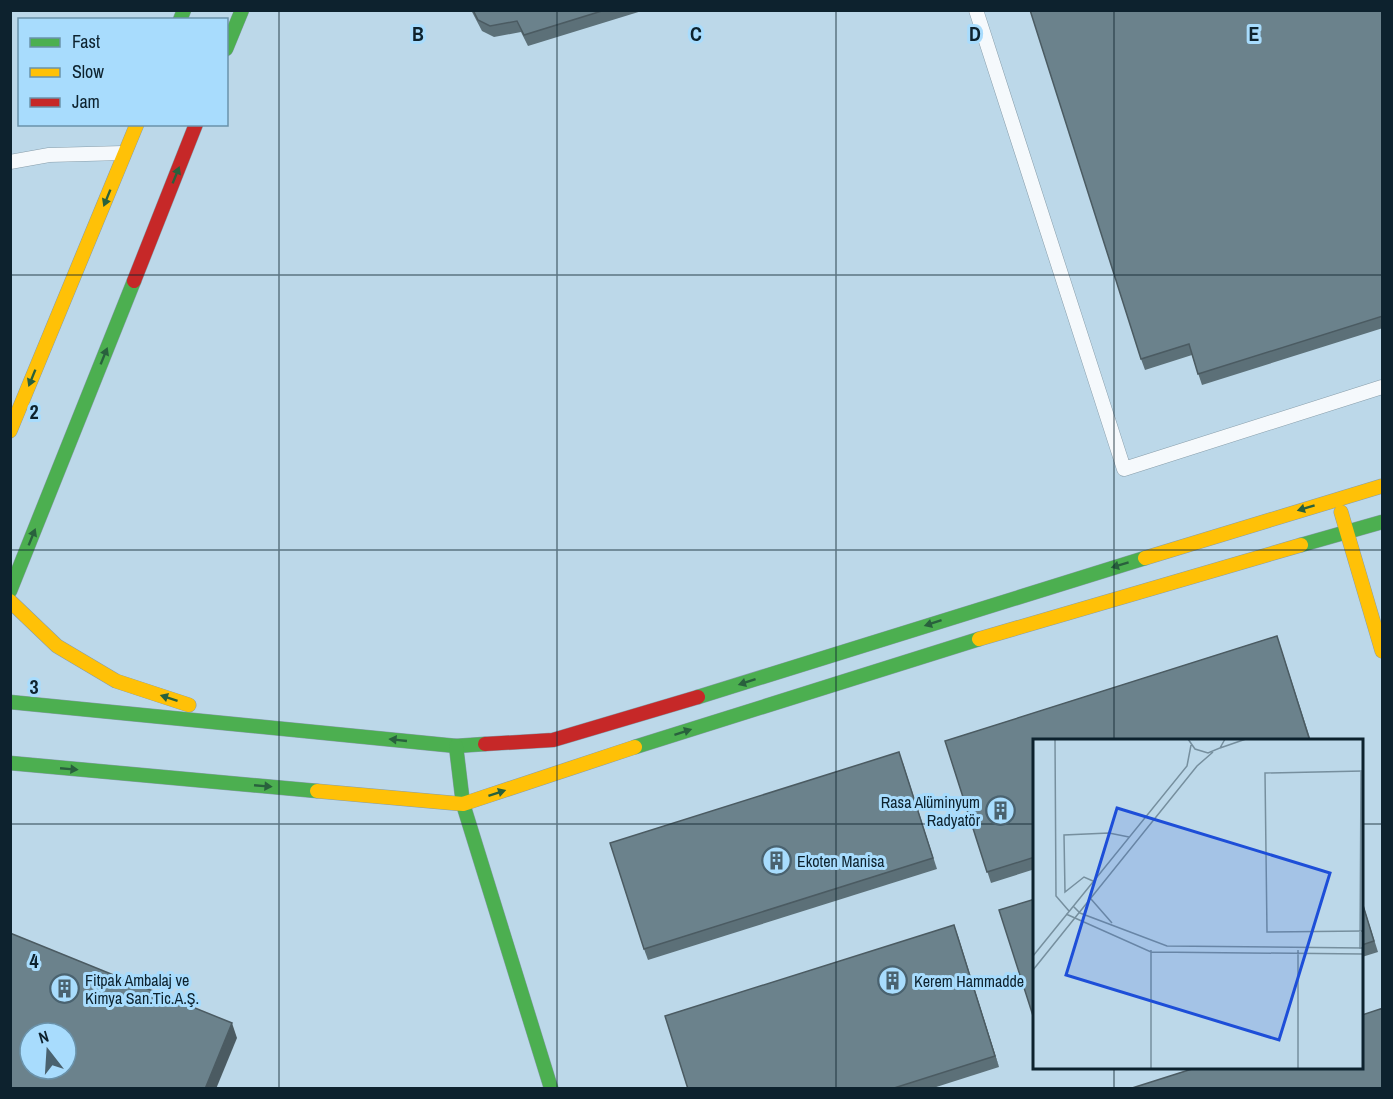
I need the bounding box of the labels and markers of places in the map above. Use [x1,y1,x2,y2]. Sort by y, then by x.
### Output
place label: Rasa Alüminyum Radyatör [881,791,981,831]
building icon: Rasa Alüminyum Radyatör [985,795,1017,827]
building icon: Ekoten Manisa [760,845,792,877]
place label: Ekoten Manisa [797,850,885,872]
building icon: Kerem Hammadde [877,965,909,997]
place label: Fitpak Ambalaj ve Kimya San.Tic.A.Ş. [85,969,199,1009]
place label: Kerem Hammadde [914,970,1024,992]
building icon: Fitpak Ambalaj ve Kimya San.Tic.A.Ş. [48,973,80,1005]

